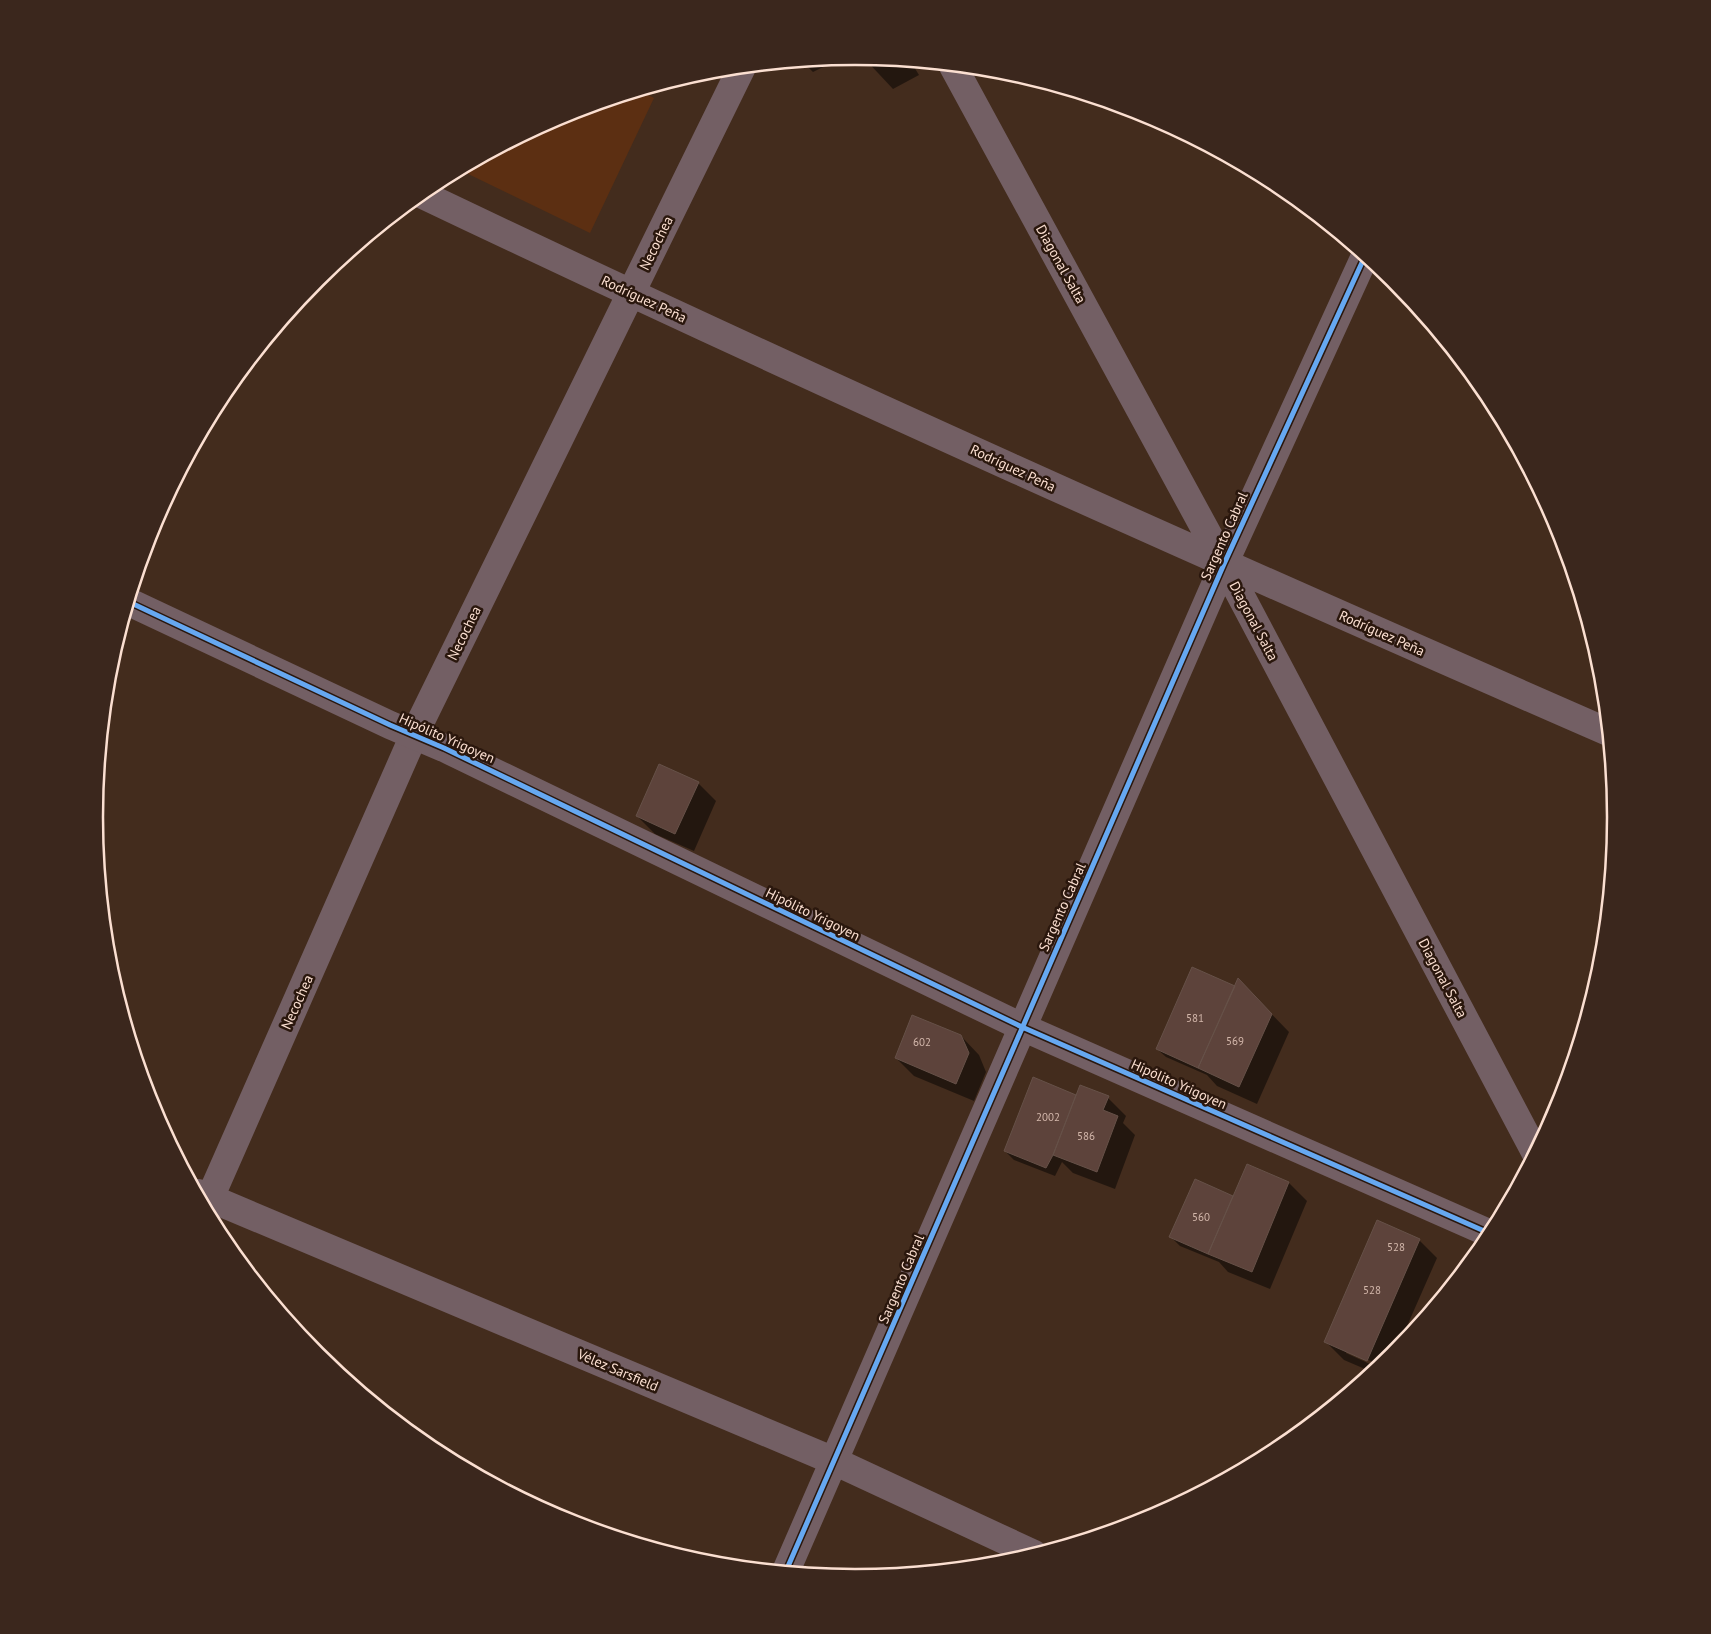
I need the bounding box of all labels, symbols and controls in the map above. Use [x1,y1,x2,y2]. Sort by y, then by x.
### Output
street label: Necochea [635,213,677,273]
street label: Diagonal Salta [1032,221,1090,307]
street label: Rodríguez Peña [599,271,689,327]
street label: Rodríguez Peña [968,440,1058,496]
street label: Sargento Cabral [1196,489,1252,583]
street label: Diagonal Salta [1226,578,1282,664]
street label: Necochea [443,603,485,663]
street label: Rodríguez Peña [1336,606,1428,660]
street label: Hipólito Yrigoyen [396,709,498,767]
street label: Sargento Cabral [1034,860,1090,954]
street label: Hipólito Yrigoyen [763,883,863,945]
street label: Diagonal Salta [1415,935,1471,1021]
street label: Necochea [277,972,317,1032]
house number: 581 [1186,1011,1204,1025]
house number: 569 [1226,1034,1244,1048]
house number: 602 [913,1035,931,1049]
street label: Hipólito Yrigoyen [1128,1055,1230,1113]
house number: 2002 [1036,1110,1060,1124]
house number: 586 [1077,1129,1095,1143]
house number: 560 [1192,1210,1210,1224]
street label: Sargento Cabral [874,1232,928,1326]
house number: 528 [1387,1240,1405,1254]
house number: 528 [1363,1283,1381,1297]
street label: Vélez Sarsfield [574,1344,661,1395]

